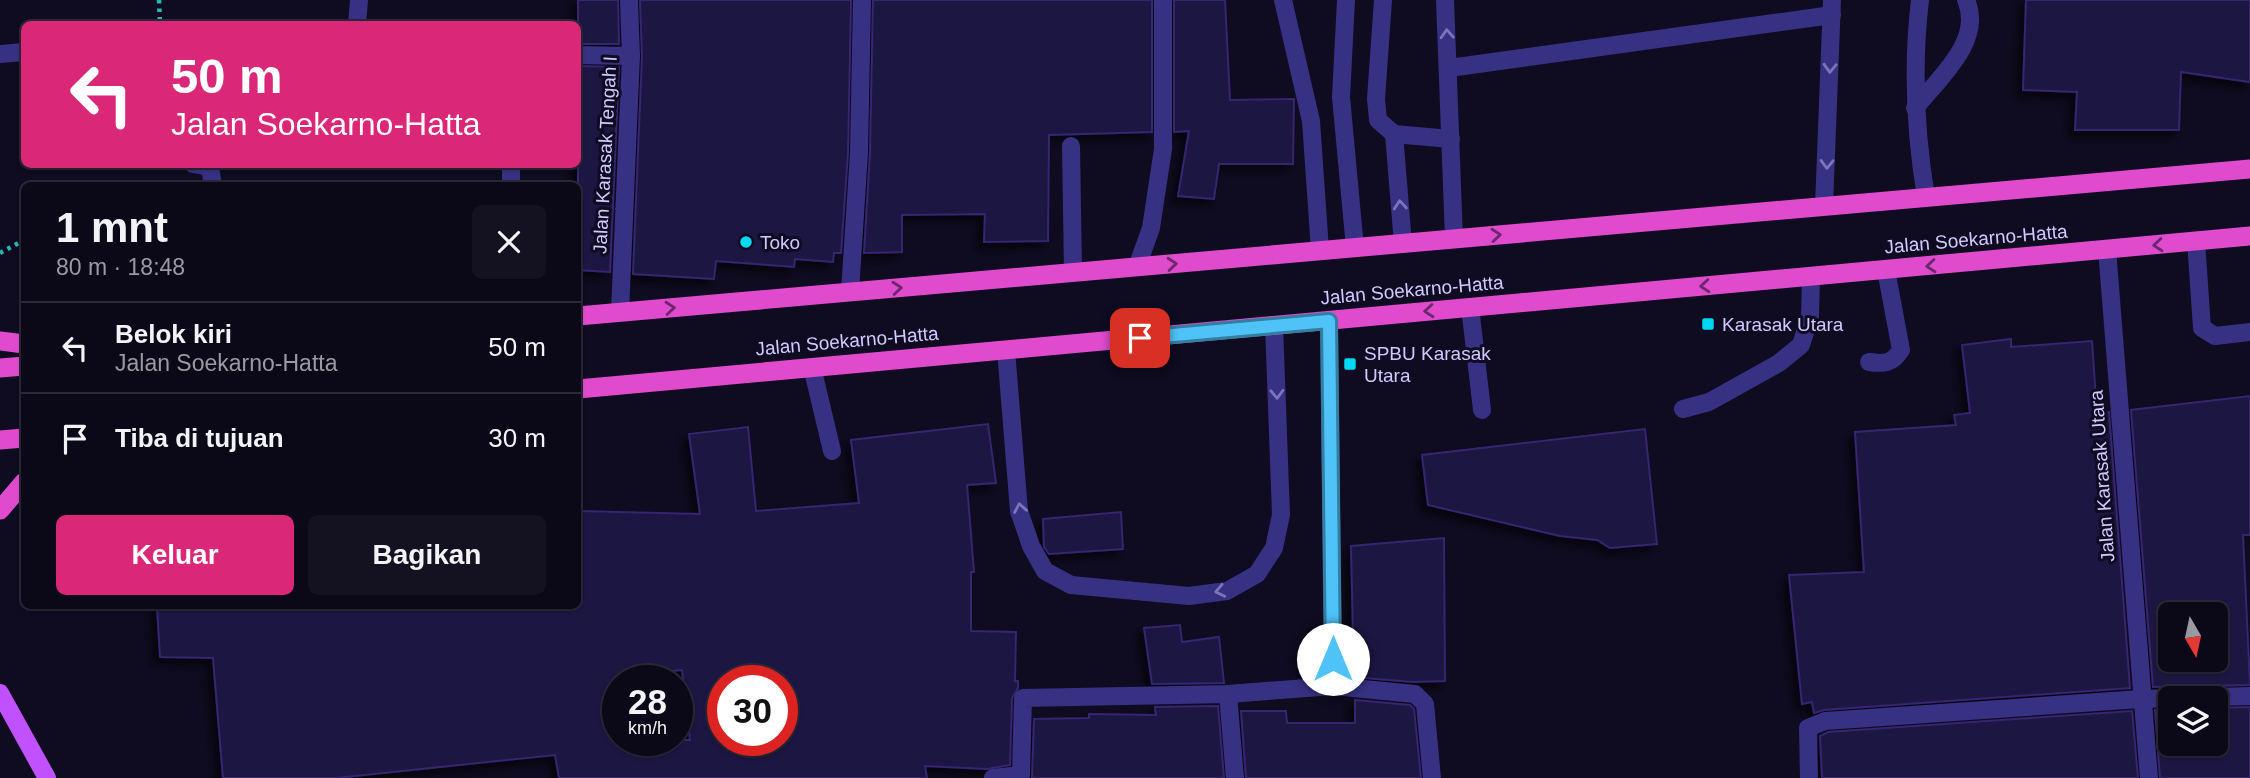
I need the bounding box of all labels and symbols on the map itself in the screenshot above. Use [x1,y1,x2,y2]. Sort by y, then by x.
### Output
one-way arrow [1439,28,1454,39]
street label: Jalan Karasak Tengah I [589,55,621,255]
one-way arrow [1822,63,1837,74]
one-way arrow [1819,160,1835,170]
one-way arrow [1393,199,1408,210]
street label: Jalan Soekarno-Hatta [1884,220,2069,257]
one-way arrow [1491,228,1502,243]
place label: Toko [760,232,800,253]
marker: Toko [738,234,754,250]
one-way arrow [2152,237,2163,252]
one-way arrow [1167,257,1178,272]
one-way arrow [1925,258,1936,273]
street label: Jalan Soekarno-Hatta [1320,271,1505,308]
one-way arrow [1699,278,1710,293]
one-way arrow [891,281,902,296]
one-way arrow [665,301,676,316]
one-way arrow [1423,303,1434,318]
pin [1110,308,1170,368]
place label: Karasak Utara [1722,314,1844,335]
marker: Karasak Utara [1700,316,1716,332]
street label: Jalan Soekarno-Hatta [755,322,940,359]
place label: SPBU Karasak Utara [1364,343,1491,386]
marker: SPBU Karasak Utara [1342,356,1358,372]
one-way arrow [1269,388,1284,399]
street label: Jalan Karasak Utara [2085,389,2118,563]
one-way arrow [1013,502,1028,514]
one-way arrow [1214,582,1226,597]
north arrow [2158,602,2228,672]
position arrow [1296,622,1370,696]
speed limit sign: 30 [707,665,798,756]

